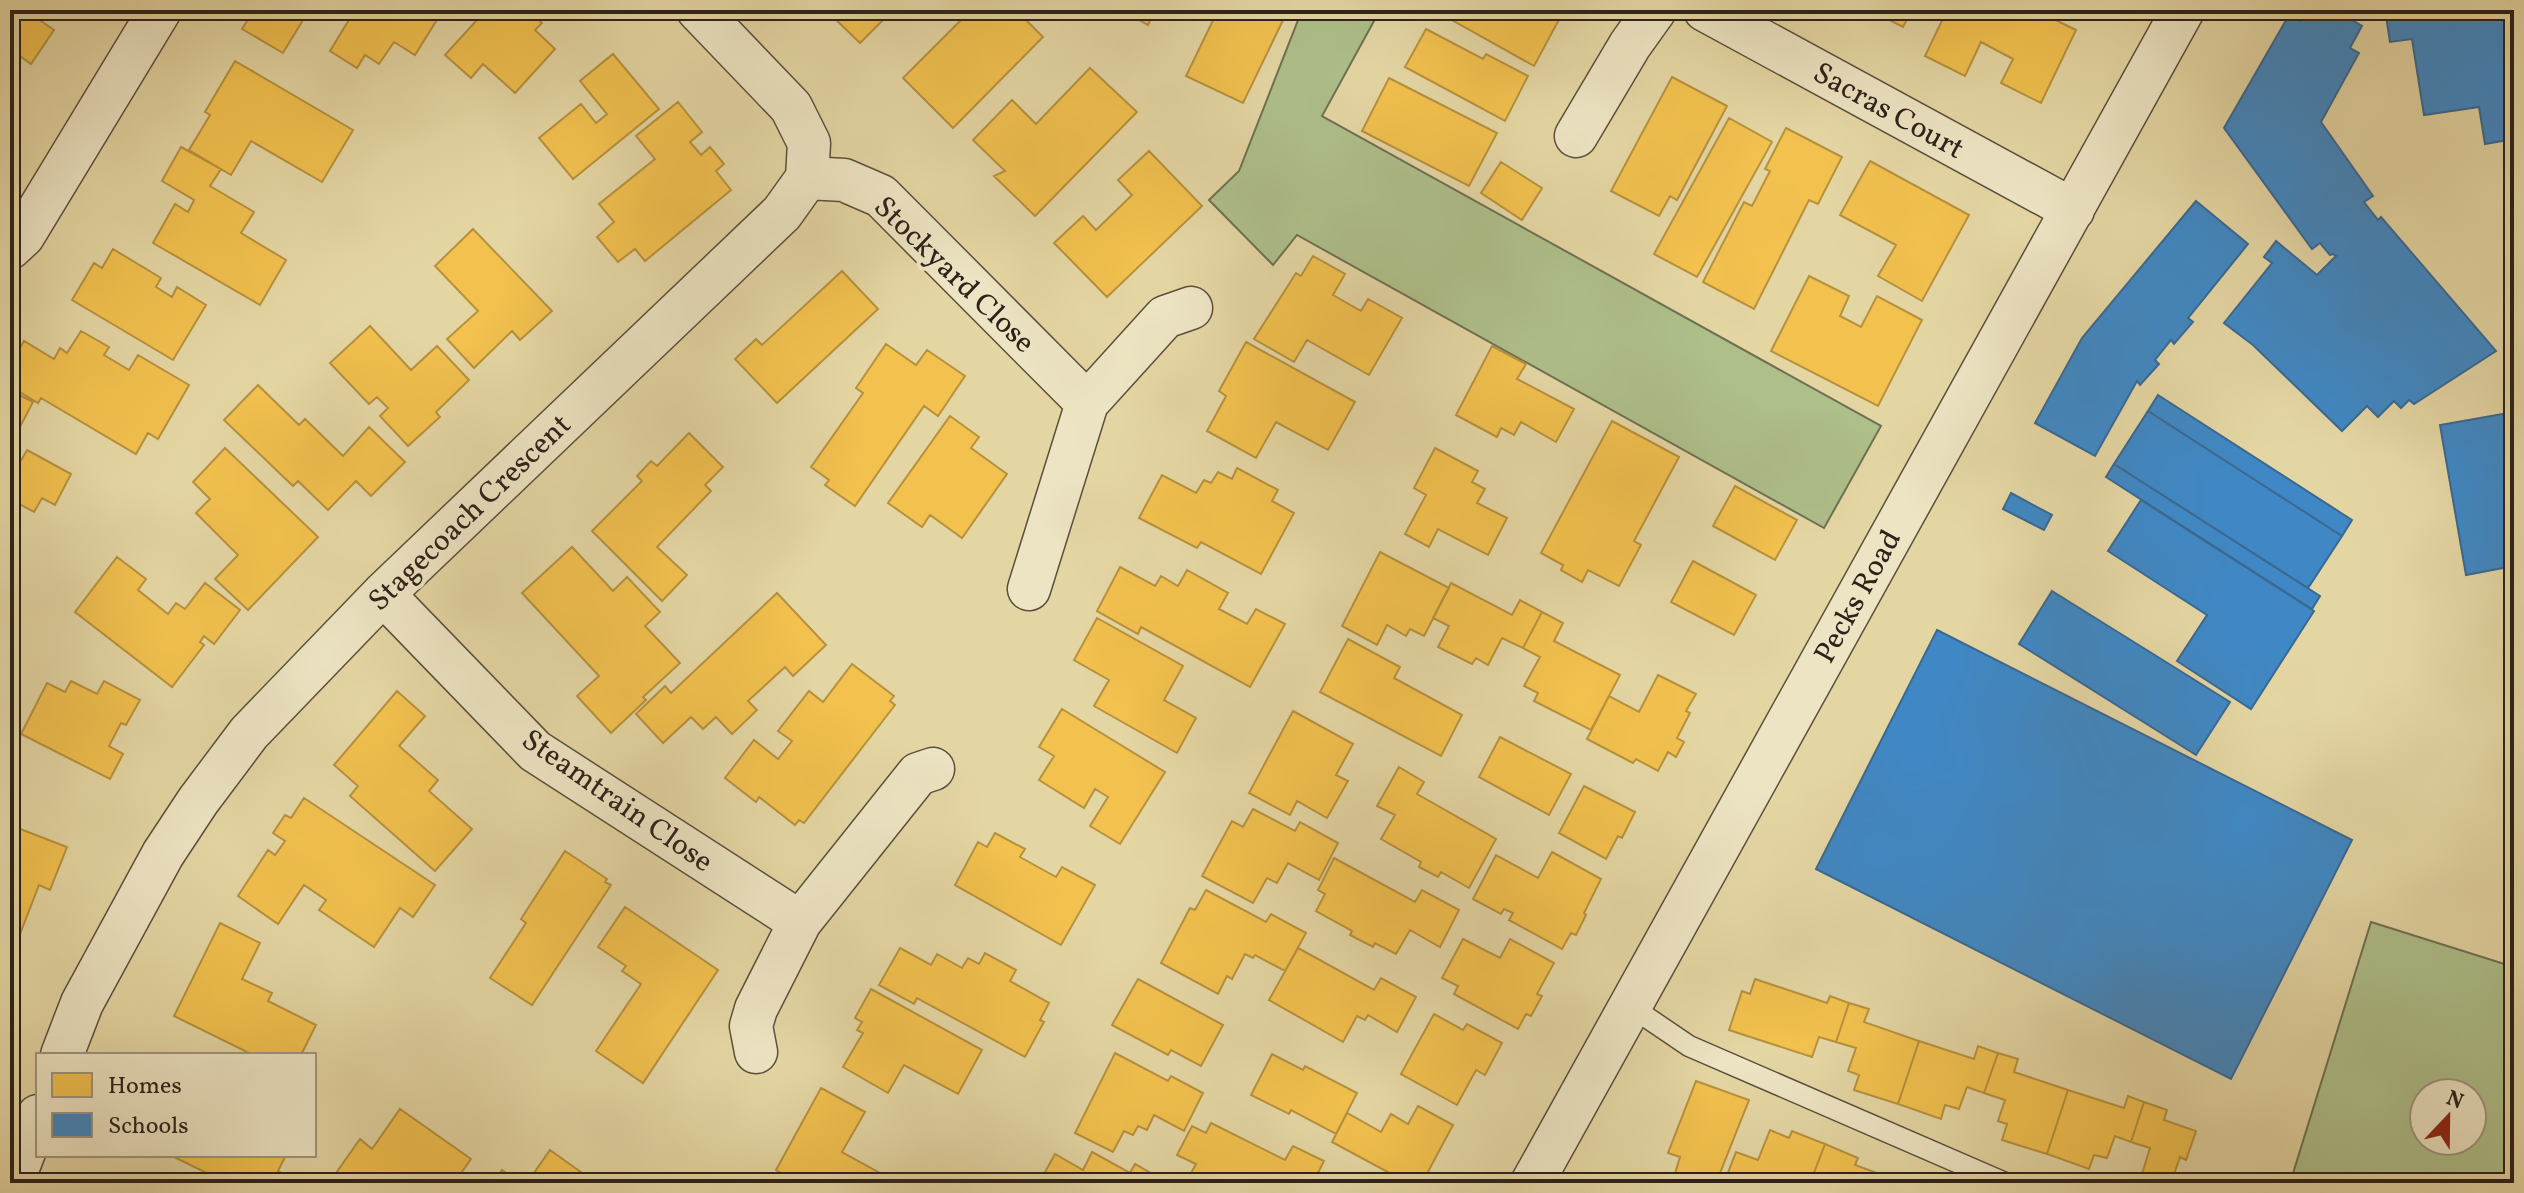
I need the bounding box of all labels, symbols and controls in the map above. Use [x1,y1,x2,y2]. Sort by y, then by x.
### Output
street label: Sacras Court [1805,53,1971,171]
street label: Stockyard Close [863,187,1044,363]
street label: Stagecoach Crescent [360,405,581,622]
street label: Pecks Road [1805,523,1913,671]
street label: Steamtrain Close [513,720,721,883]
legend [36,1053,316,1157]
text: Homes [108,1070,182,1104]
north arrow [2408,1077,2488,1157]
text: N [2441,1083,2468,1118]
text: Schools [108,1110,188,1144]

